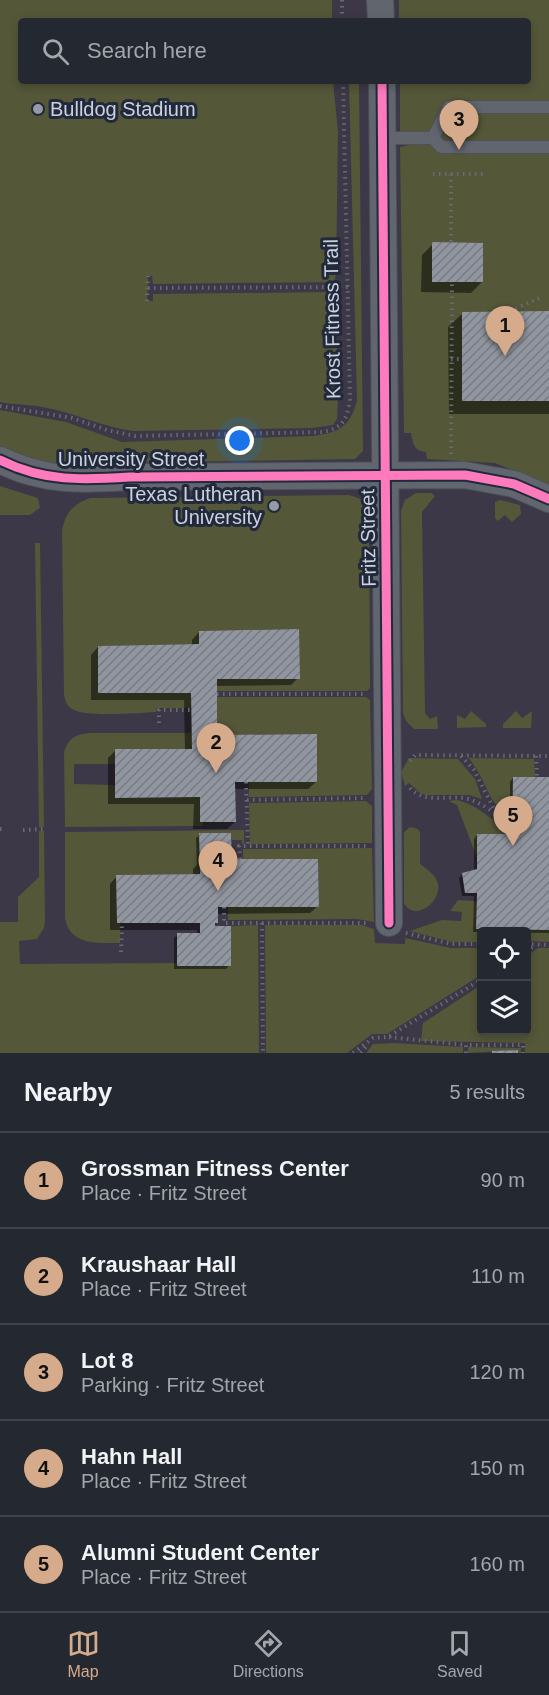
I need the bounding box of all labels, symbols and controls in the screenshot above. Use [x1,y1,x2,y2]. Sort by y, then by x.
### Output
search box [18,18,531,84]
icon: search [39,35,72,68]
text: Search here [87,38,207,63]
place label: Bulldog Stadium [50,98,196,120]
pin: 3 [440,100,478,150]
marker: Bulldog Stadium [31,102,45,116]
street label: Krost Fitness Trail [320,239,344,399]
pin: 1 [486,306,524,356]
your location [225,426,254,455]
street label: University Street [58,448,205,470]
place label: Texas Lutheran University [125,483,262,528]
street label: Fritz Street [356,488,380,587]
marker: Texas Lutheran University [267,499,281,513]
pin: 2 [196,724,236,773]
pin: 5 [494,796,532,846]
pin: 4 [198,842,238,891]
map controls [477,927,531,1035]
button: locate [477,927,531,981]
button: layers [477,981,531,1035]
text: Nearby [24,1077,112,1107]
text: 5 results [449,1081,525,1103]
text: Grossman Fitness Center [81,1156,349,1181]
text: 1 [38,1169,49,1191]
text: 90 m [481,1169,525,1191]
text: Place · Fritz Street [81,1182,247,1204]
text: Kraushaar Hall [81,1252,236,1277]
text: 2 [38,1265,49,1287]
text: 110 m [471,1265,525,1287]
text: Place · Fritz Street [81,1278,247,1300]
text: Lot 8 [81,1348,134,1373]
text: 3 [38,1361,49,1383]
text: 120 m [469,1361,525,1383]
text: Parking · Fritz Street [81,1374,264,1396]
text: Hahn Hall [81,1444,182,1469]
text: 4 [38,1457,49,1479]
text: 150 m [469,1457,525,1479]
text: Place · Fritz Street [81,1470,247,1492]
text: Alumni Student Center [81,1540,319,1565]
text: 5 [38,1553,49,1575]
text: 160 m [469,1553,525,1575]
text: Place · Fritz Street [81,1566,247,1588]
tab: Map [67,1627,100,1681]
tab: Directions [233,1627,304,1681]
tab: Saved [437,1627,482,1681]

